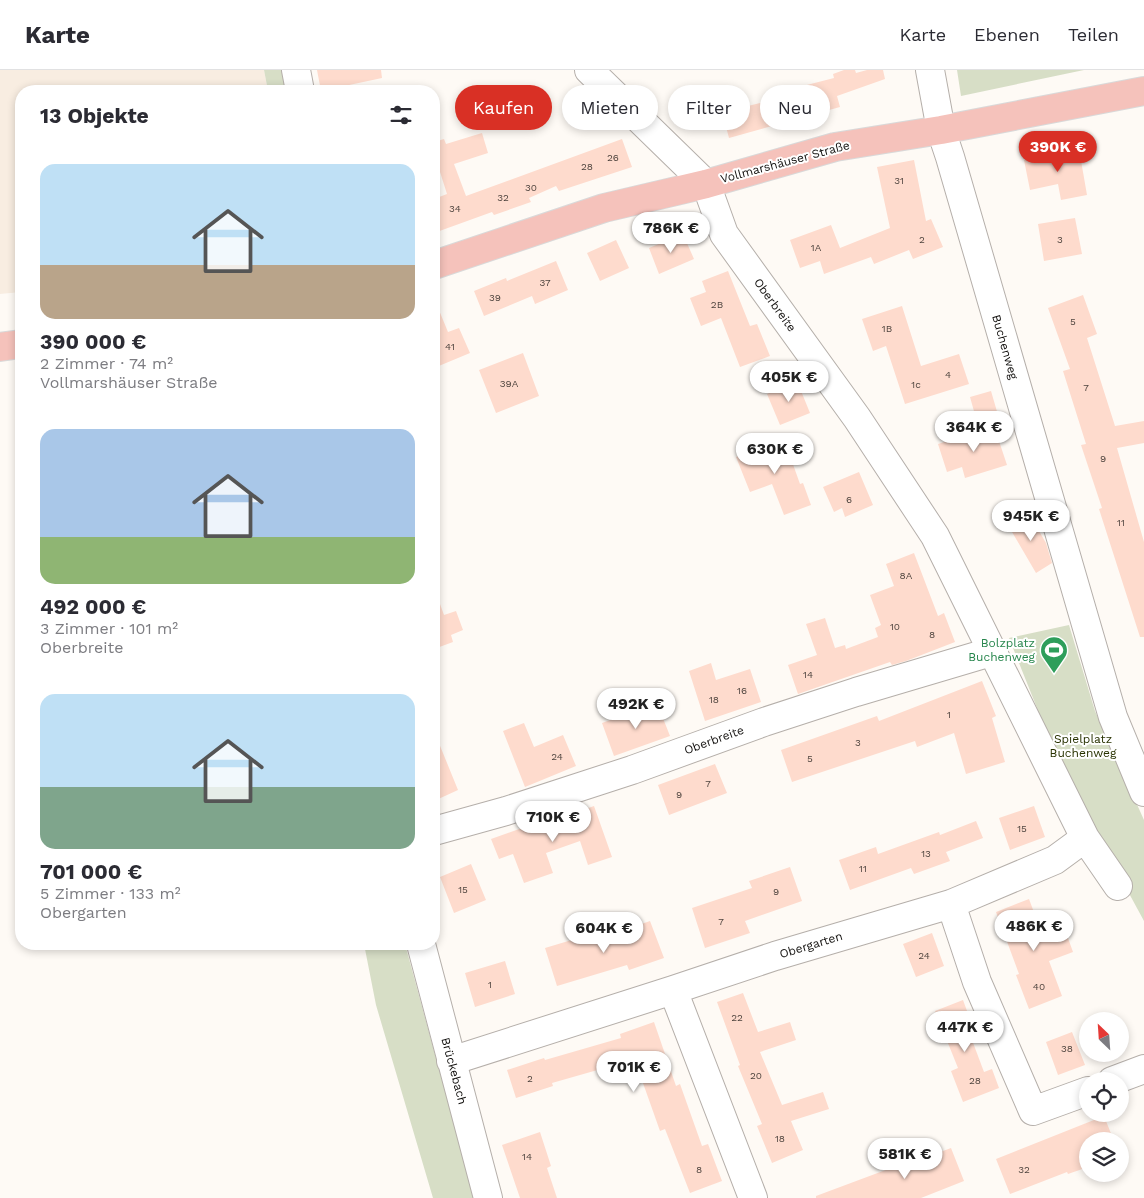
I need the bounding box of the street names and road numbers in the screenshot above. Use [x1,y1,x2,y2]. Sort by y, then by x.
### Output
street label: Vollmarshäuser Straße [719,138,851,186]
street label: Oberbreite [751,276,799,334]
street label: Buchenweg [989,313,1021,382]
street label: Oberbreite [682,723,746,757]
street label: Obergarten [778,929,844,961]
street label: Brückebach [438,1036,470,1106]

